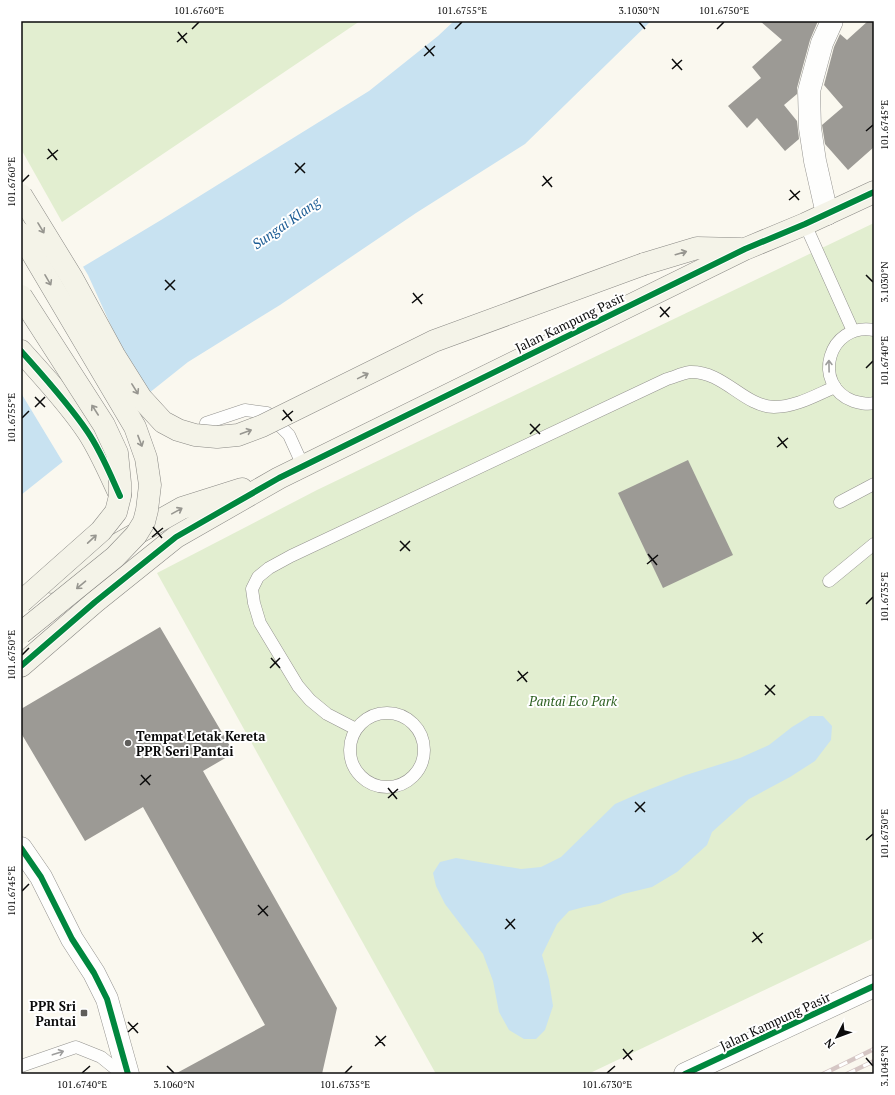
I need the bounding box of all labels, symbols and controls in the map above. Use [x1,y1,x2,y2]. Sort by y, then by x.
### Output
text: 101.6760°E [174,4,224,17]
text: 101.6755°E [437,4,487,17]
text: 3.1030°N [619,4,660,17]
text: 101.6750°E [699,4,749,17]
text: 101.6745°E [878,100,891,150]
text: 101.6760°E [5,157,18,207]
water label: Sungai Klang [248,191,325,253]
one-way arrow [38,222,46,234]
one-way arrow [674,249,687,256]
text: 3.1030°N [878,261,891,303]
one-way arrow [44,274,52,286]
street label: Jalan Kampung Pasir [512,288,628,356]
text: 101.6740°E [878,336,891,386]
one-way arrow [825,360,833,373]
one-way arrow [357,372,369,379]
one-way arrow [131,383,139,394]
text: 101.6755°E [5,393,18,443]
one-way arrow [91,405,99,416]
one-way arrow [239,428,251,436]
one-way arrow [136,435,144,447]
one-way arrow [170,506,182,514]
one-way arrow [87,534,97,544]
text: 101.6735°E [878,572,891,622]
one-way arrow [76,580,86,589]
text: 101.6750°E [5,630,18,680]
park label: Pantai Eco Park [528,692,618,710]
place label: Tempat Letak Kereta PPR Seri Pantai [136,727,266,760]
marker: Tempat Letak Kereta PPR Seri Pantai [123,738,133,748]
text: 101.6730°E [878,809,891,859]
text: 101.6745°E [5,866,18,916]
street label: Jalan Kampung Pasir [717,988,833,1054]
place label: PPR Sri Pantai [30,997,76,1030]
marker: PPR Sri Pantai [79,1008,89,1018]
north arrow [817,1017,857,1057]
text: N [821,1035,838,1051]
text: 3.1045°N [878,1045,891,1087]
one-way arrow [52,1049,64,1057]
text: 101.6740°E [57,1078,107,1091]
text: 3.1060°N [154,1078,195,1091]
text: 101.6735°E [320,1078,370,1091]
text: 101.6730°E [582,1078,632,1091]

